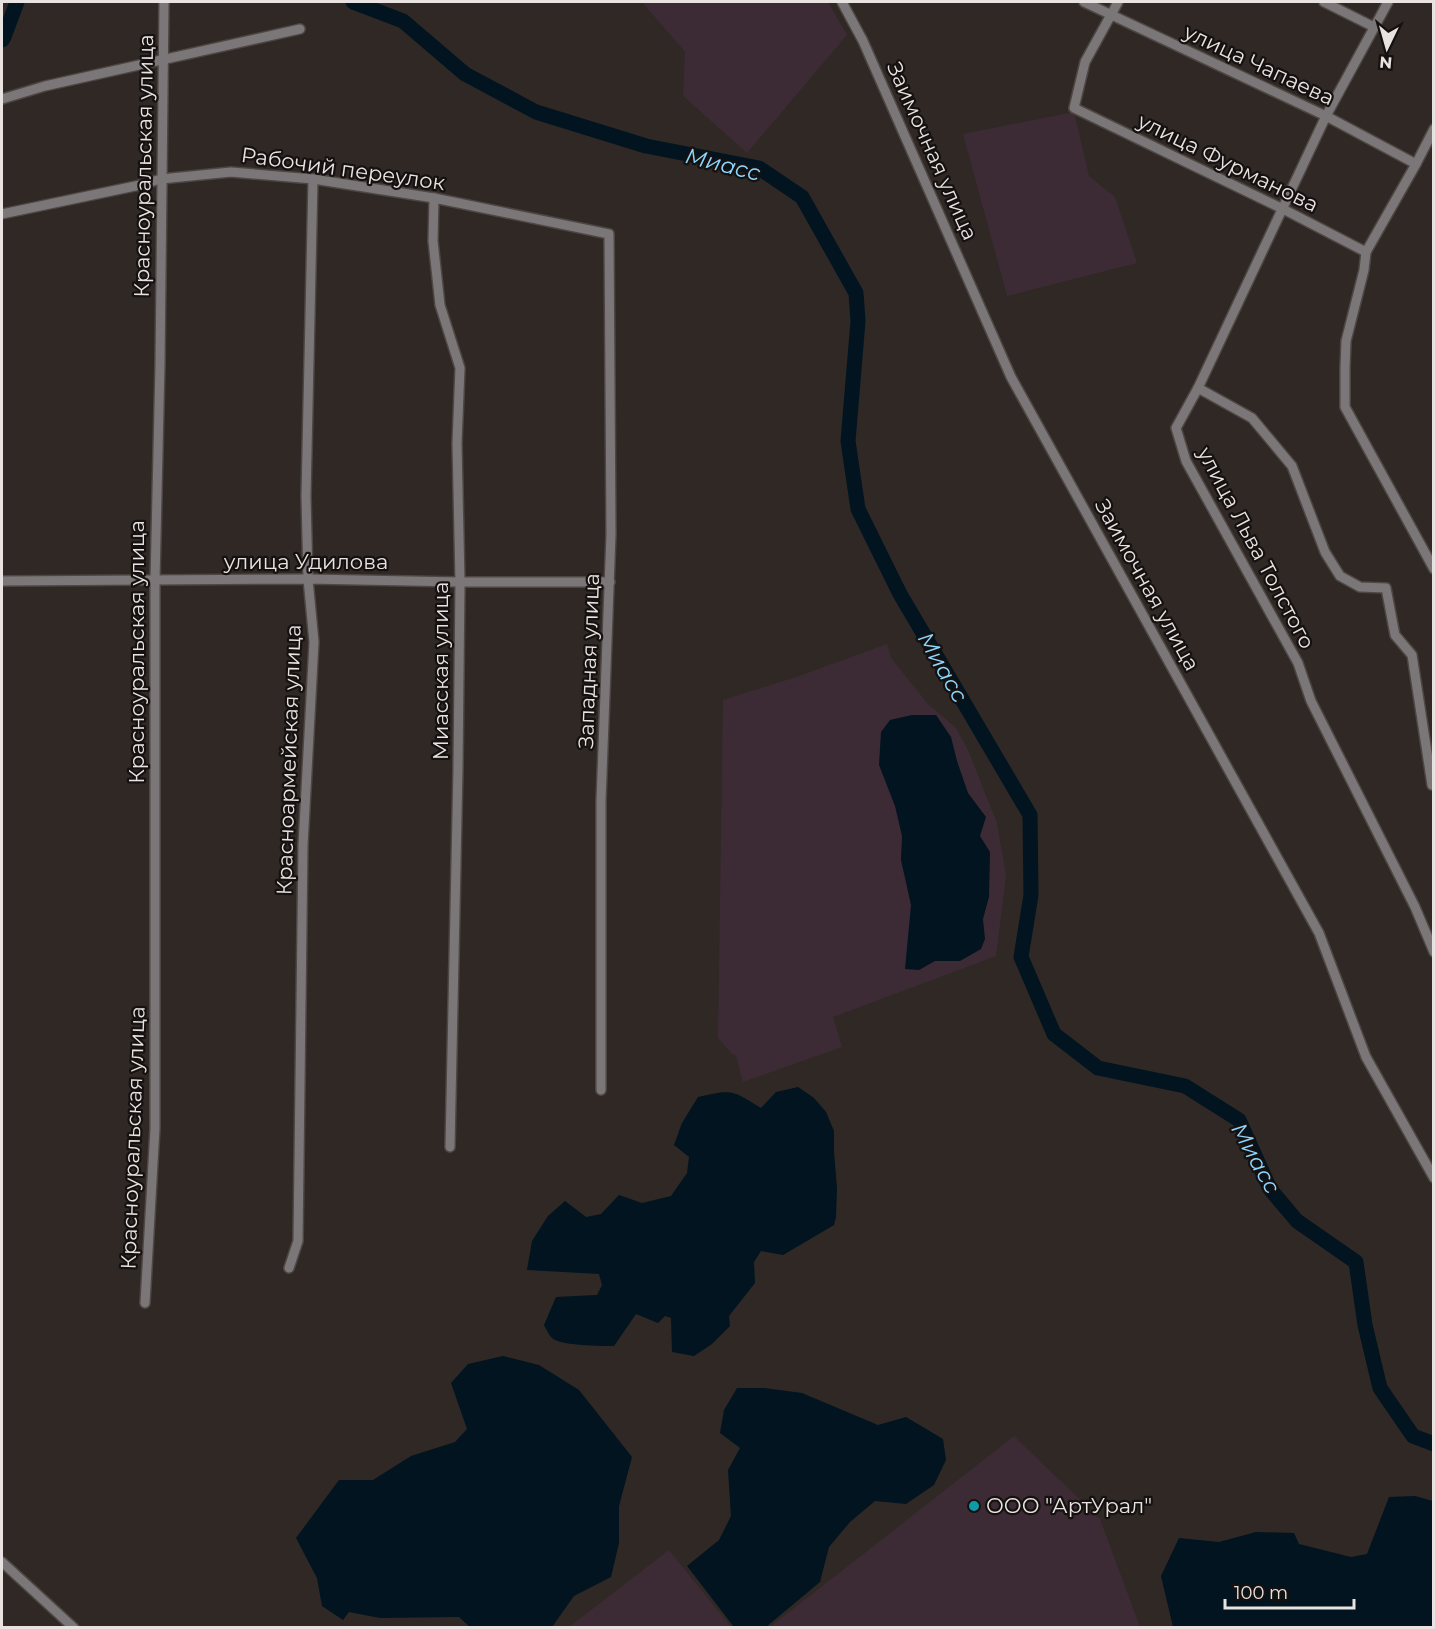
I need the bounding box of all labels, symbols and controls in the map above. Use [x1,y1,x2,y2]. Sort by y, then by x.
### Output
street label: улица Чапаева [1179,18,1338,110]
north arrow [1357,18,1417,78]
street label: Красноуральская улица [129,34,158,298]
text: N [1378,52,1393,72]
street label: Заимочная улица [882,58,983,244]
street label: улица Фурманова [1133,108,1323,217]
street label: Рабочий переулок [240,142,446,195]
water label: Миасс [682,142,764,187]
street label: улица Льва Толстого [1192,442,1320,653]
street label: Заимочная улица [1090,495,1205,675]
street label: Красноуральская улица [124,520,149,784]
street label: улица Удилова [223,549,388,574]
street label: Западная улица [573,573,604,749]
street label: Миасская улица [428,582,453,760]
street label: Красноармейская улица [271,624,306,896]
water label: Миасс [912,627,974,707]
street label: Красноуральская улица [115,1006,150,1270]
water label: Миасс [1225,1118,1286,1199]
place label: ООО "АртУрал" [986,1493,1152,1518]
marker: ООО "АртУрал" [967,1499,981,1513]
scale bar [1225,1572,1354,1610]
text: 100 m [1234,1582,1288,1604]

